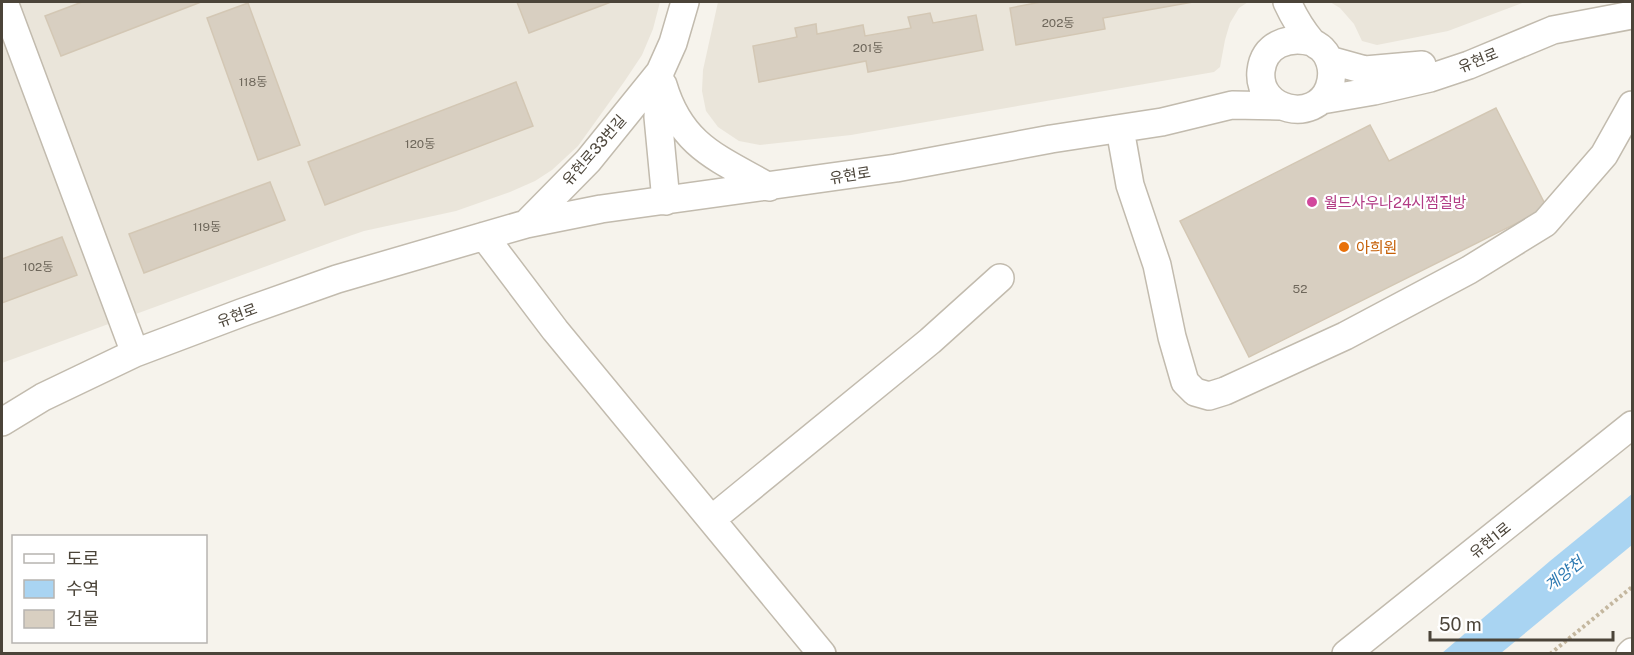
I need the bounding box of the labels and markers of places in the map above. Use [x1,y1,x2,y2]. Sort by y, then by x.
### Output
place label: 월드사우나24시찜질방 [1324,194,1467,211]
marker: 월드사우나24시찜질방 [1305,195,1319,209]
place label: 아희원 [1356,239,1397,256]
marker: 아희원 [1337,240,1351,254]

